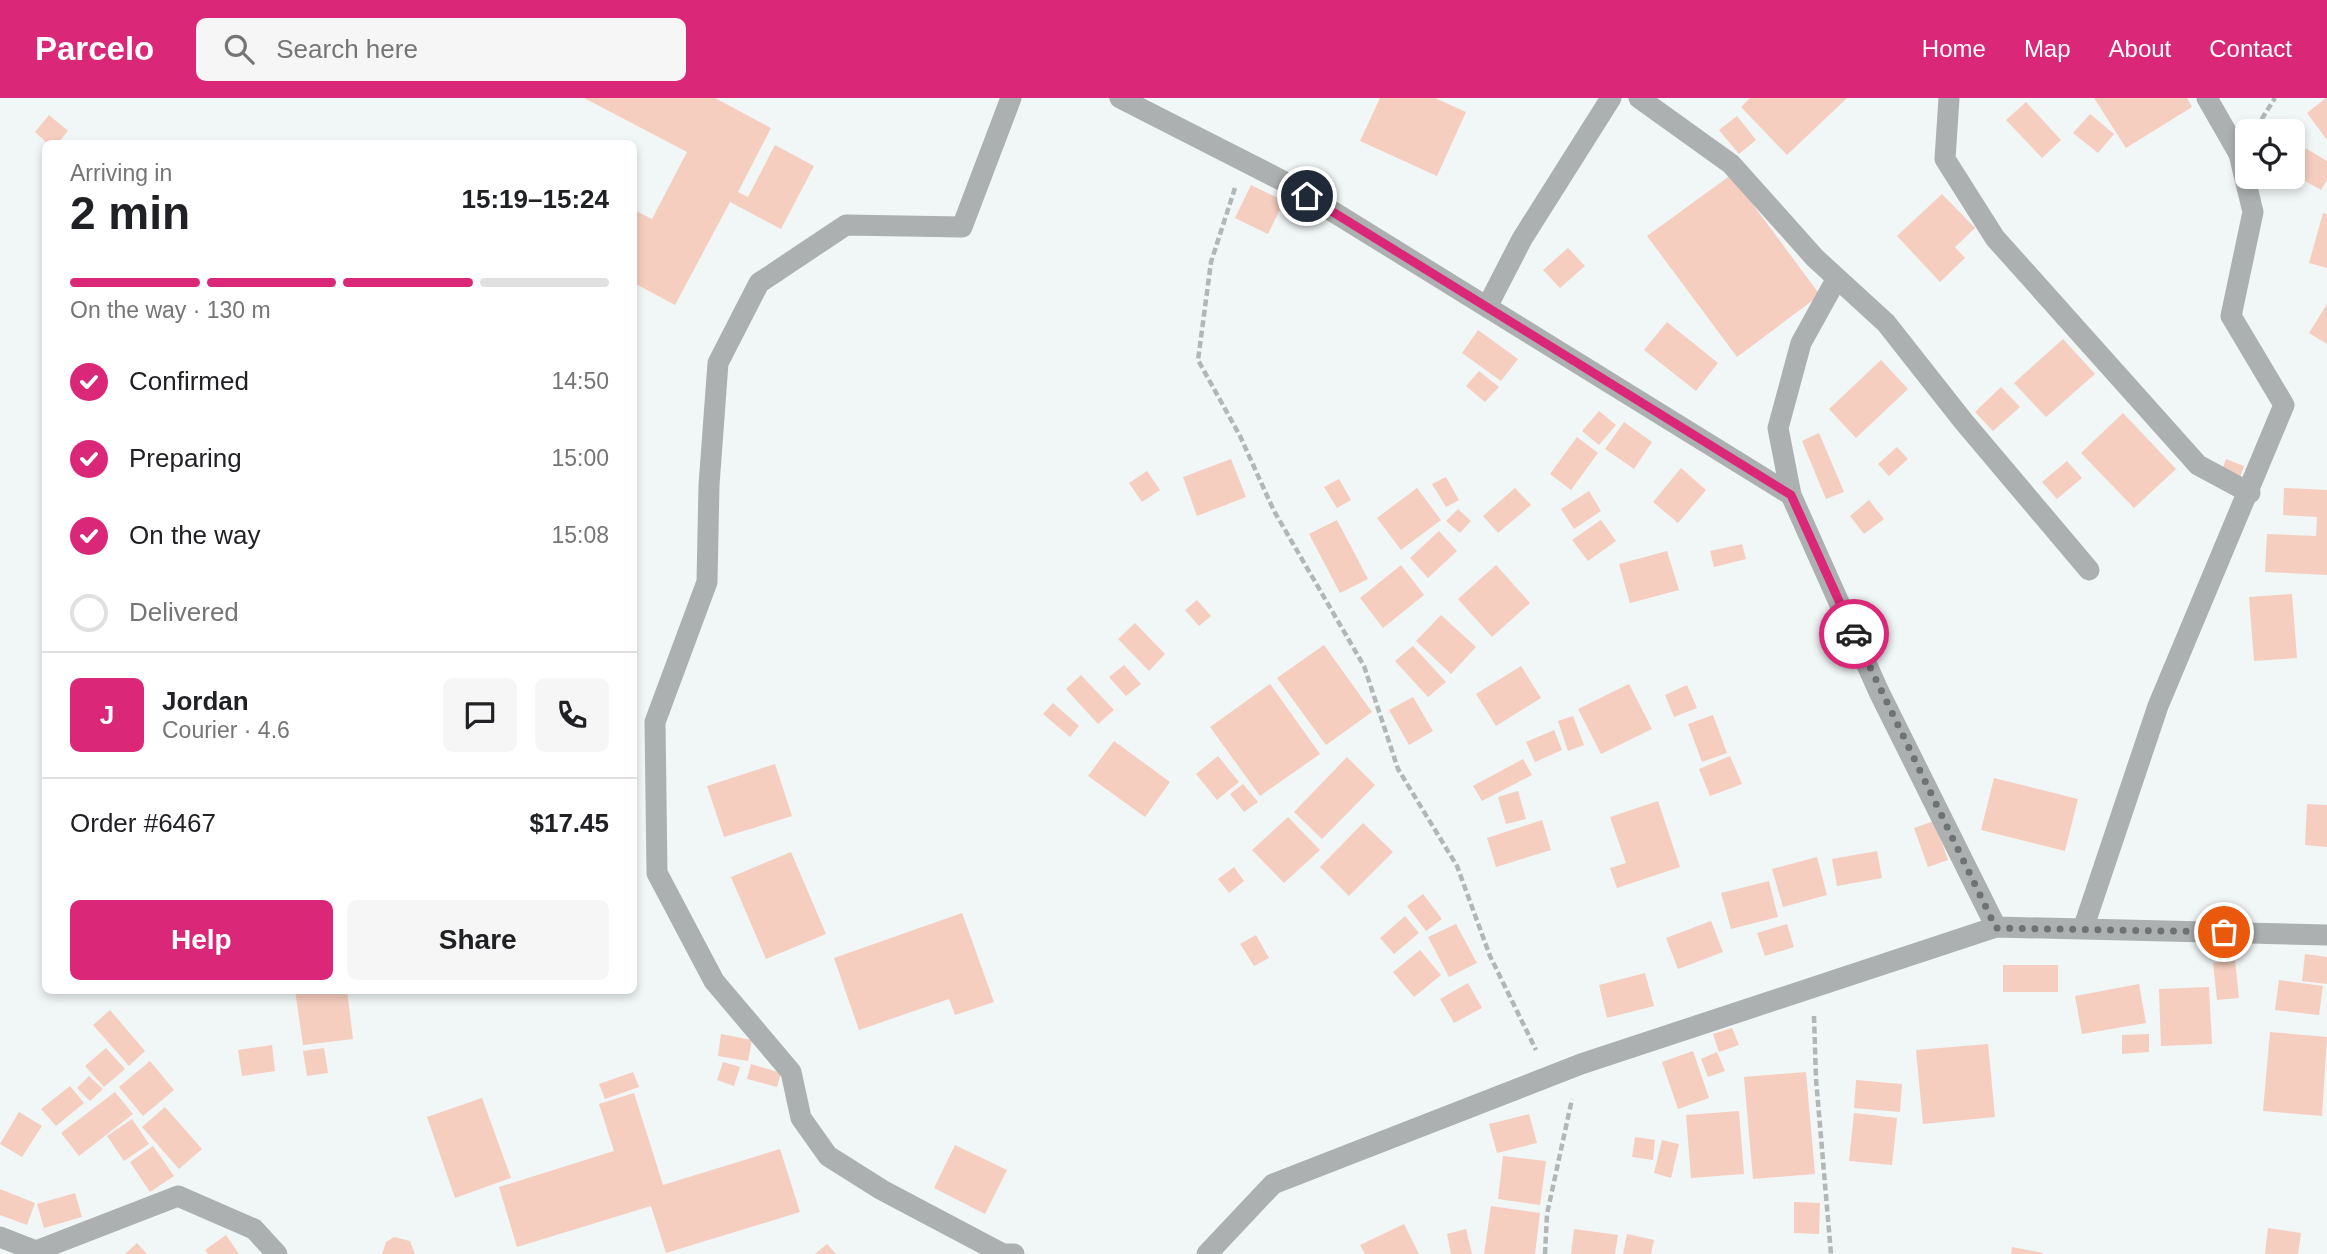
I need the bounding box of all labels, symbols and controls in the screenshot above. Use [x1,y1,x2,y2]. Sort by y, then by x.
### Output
search box [196,18,686,81]
text: Parcelo [35,30,154,67]
icon: search [220,30,258,68]
text: Search here [276,34,418,64]
text: Home [1922,35,1986,62]
text: Map [2024,35,2071,62]
text: About [2109,35,2171,62]
text: Contact [2209,35,2292,62]
map controls [2235,119,2305,189]
button: locate [2235,119,2305,189]
text: Arriving in [70,160,172,186]
pin [1277,166,1337,226]
icon: home [1288,177,1326,215]
text: 15:19–15:24 [462,184,609,214]
text: 2 min [70,187,190,239]
text: On the way · 130 m [70,297,271,323]
icon: check [70,363,108,401]
text: Confirmed [129,366,249,396]
text: 14:50 [551,368,609,394]
icon: check [70,440,108,478]
text: Preparing [129,443,242,473]
text: 15:00 [551,445,609,471]
icon: check [70,517,108,555]
text: On the way [129,520,261,550]
text: 15:08 [551,522,609,548]
text: Delivered [129,597,239,627]
courier [1819,599,1889,669]
icon: car [1835,615,1873,653]
button: chat [443,678,517,752]
button: phone [535,678,609,752]
text: Jordan [162,686,249,716]
text: J [100,700,114,730]
text: Courier · 4.6 [162,717,290,743]
text: Order #6467 [70,808,216,838]
text: $17.45 [529,808,609,838]
button: Help [70,900,333,980]
button: Share [347,900,609,980]
pin [2194,902,2254,962]
icon: bag [2205,913,2243,951]

